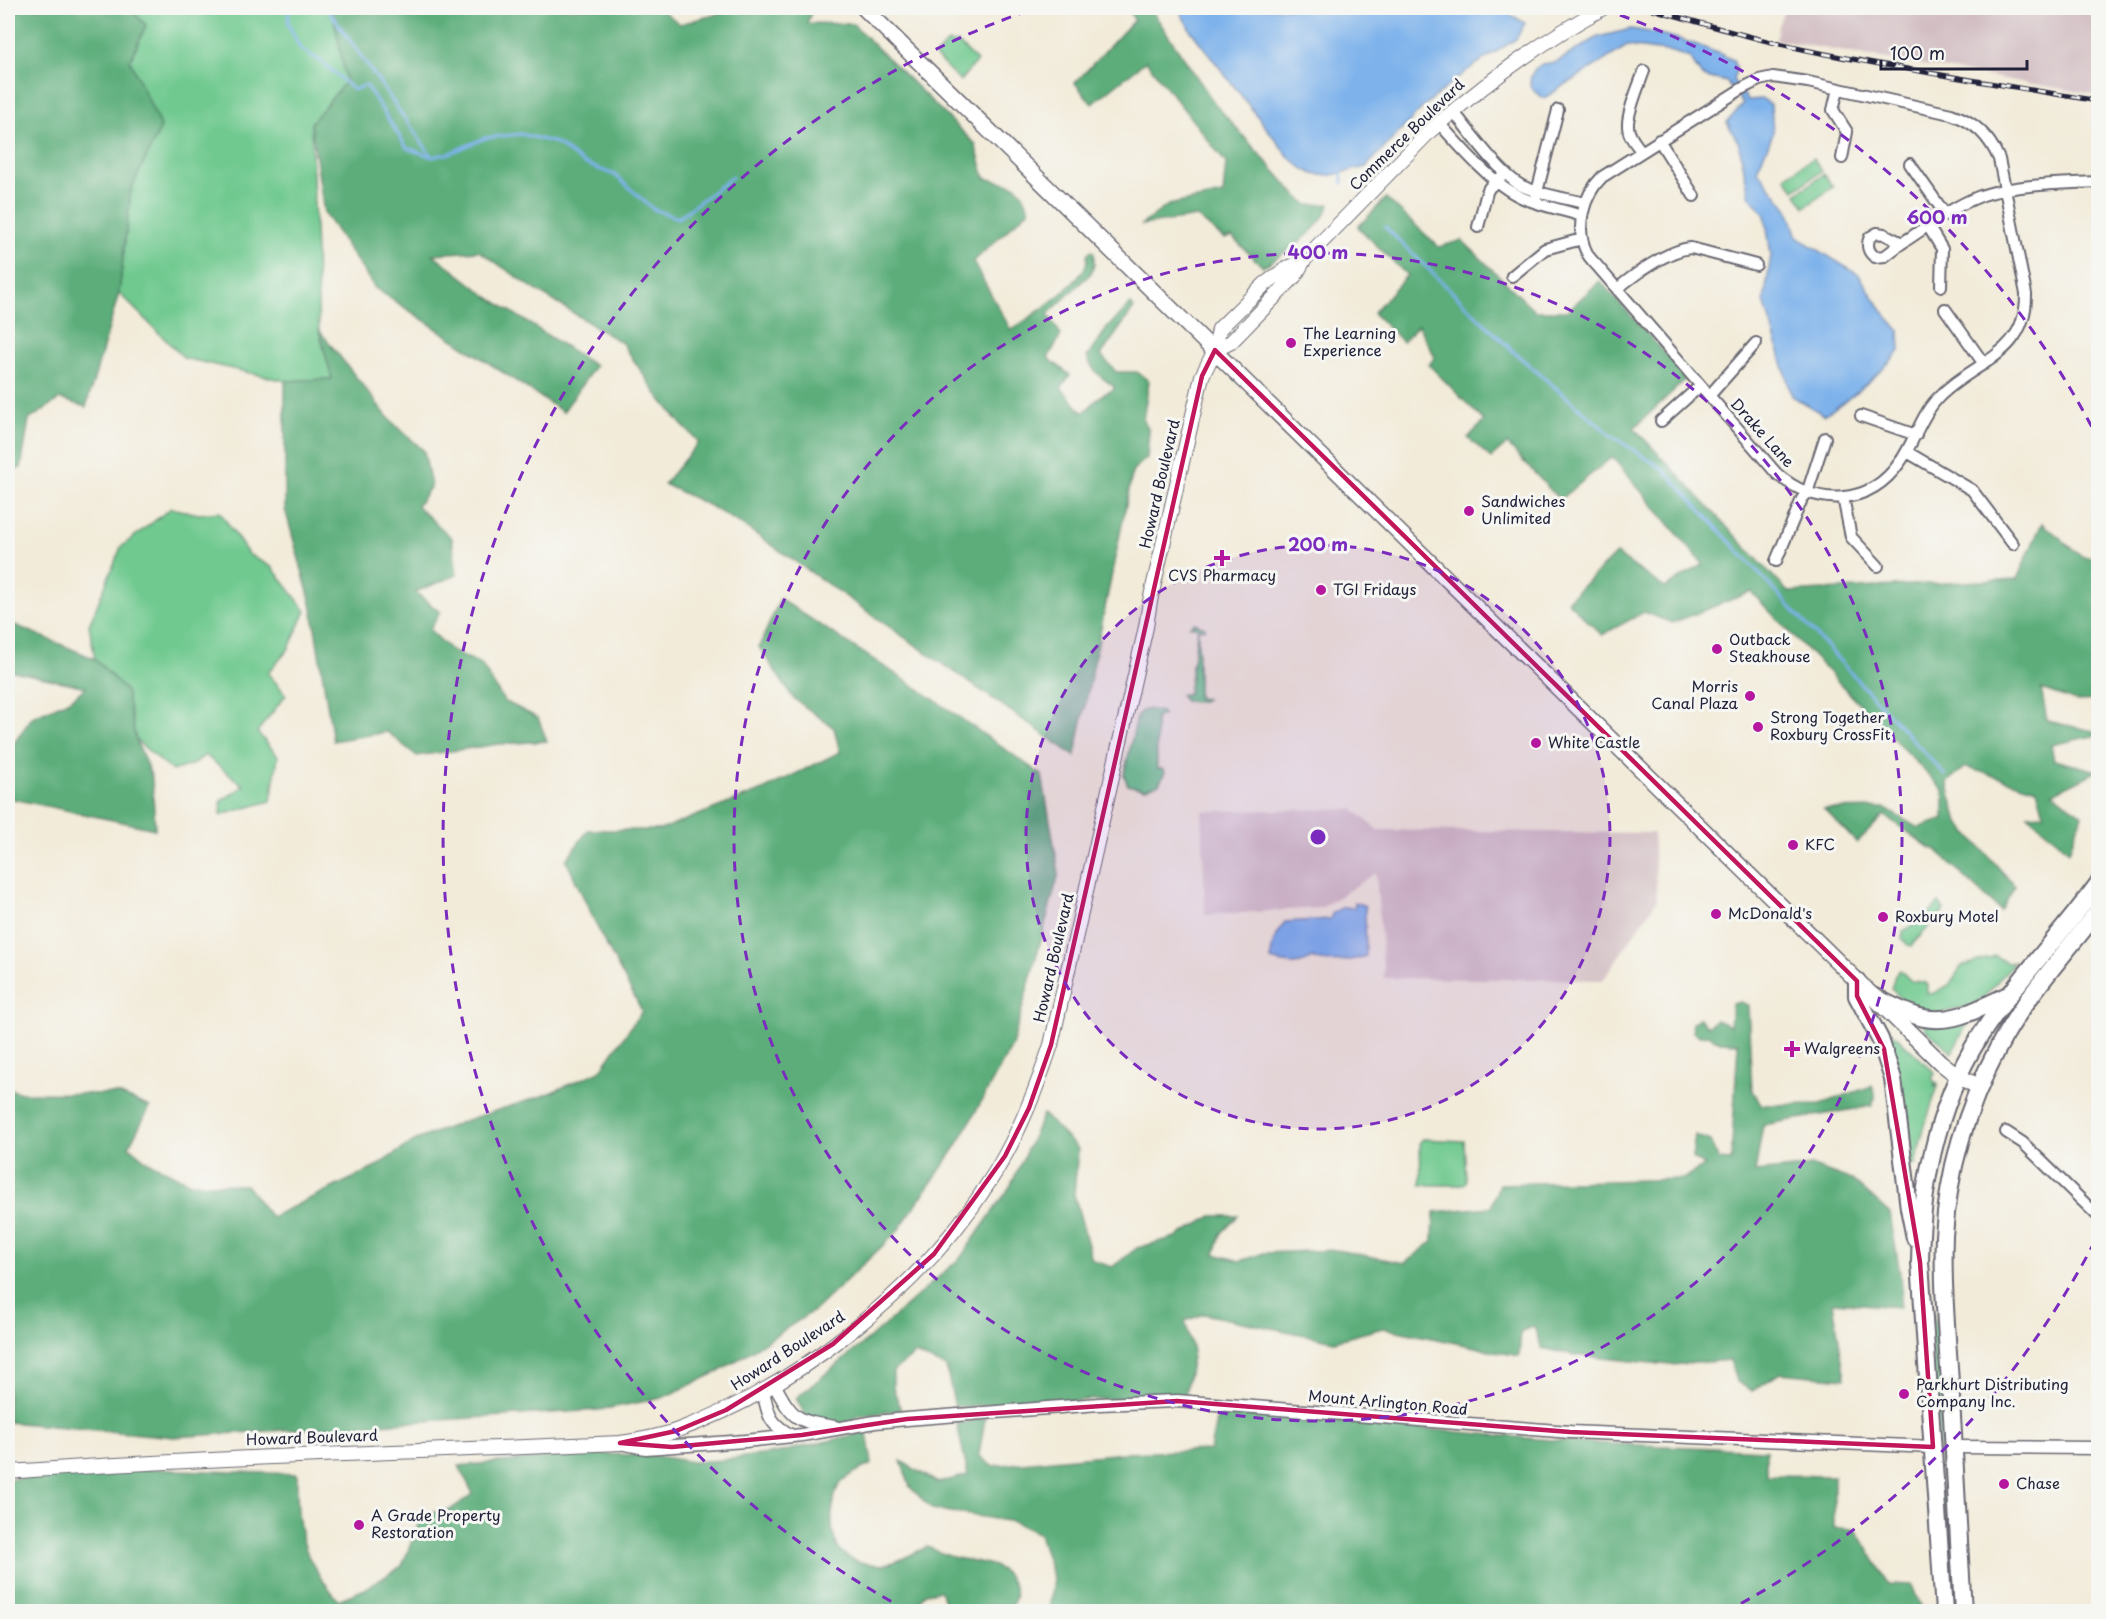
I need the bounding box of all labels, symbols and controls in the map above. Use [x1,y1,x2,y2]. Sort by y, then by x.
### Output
scale bar [1881,33,2026,71]
text: 100 m [1890,39,1945,66]
street label: Commerce Boulevard [1343,73,1469,195]
text: 600 m [1906,203,1968,230]
text: 400 m [1288,238,1348,265]
place label: The Learning Experience [1303,321,1396,361]
marker: The Learning Experience [1284,336,1298,350]
street label: Drake Lane [1726,392,1801,472]
street label: Howard Boulevard [1132,417,1185,551]
place label: Sandwiches Unlimited [1481,489,1565,529]
marker: Sandwiches Unlimited [1462,504,1476,518]
text: 200 m [1288,530,1348,557]
marker: CVS Pharmacy [1215,551,1229,565]
place label: CVS Pharmacy [1168,563,1276,586]
place label: TGI Fridays [1333,577,1416,600]
marker: TGI Fridays [1314,583,1328,597]
place label: Outback Steakhouse [1729,627,1811,667]
marker: Outback Steakhouse [1710,642,1724,656]
place label: Morris Canal Plaza [1651,674,1739,714]
marker: Morris Canal Plaza [1743,689,1757,703]
place label: Strong Together Roxbury CrossFit [1770,705,1891,745]
marker: Strong Together Roxbury CrossFit [1751,720,1765,734]
place label: White Castle [1548,730,1640,753]
marker: White Castle [1529,736,1543,750]
centre of rings [1308,827,1328,847]
place label: KFC [1805,832,1835,855]
marker: KFC [1786,838,1800,852]
street label: Howard Boulevard [1026,891,1079,1025]
place label: McDonald's [1728,901,1812,924]
place label: Roxbury Motel [1895,904,1999,927]
marker: McDonald's [1709,907,1723,921]
marker: Roxbury Motel [1876,910,1890,924]
place label: Walgreens [1804,1036,1880,1059]
marker: Walgreens [1785,1042,1799,1056]
street label: Howard Boulevard [726,1304,849,1395]
place label: Parkhurt Distributing Company Inc. [1916,1372,2069,1412]
street label: Mount Arlington Road [1307,1383,1469,1420]
marker: Parkhurt Distributing Company Inc. [1897,1387,1911,1401]
street label: Howard Boulevard [246,1423,378,1450]
place label: Chase [2016,1471,2060,1494]
marker: Chase [1997,1477,2011,1491]
place label: A Grade Property Restoration [371,1503,501,1543]
marker: A Grade Property Restoration [352,1518,366,1532]

